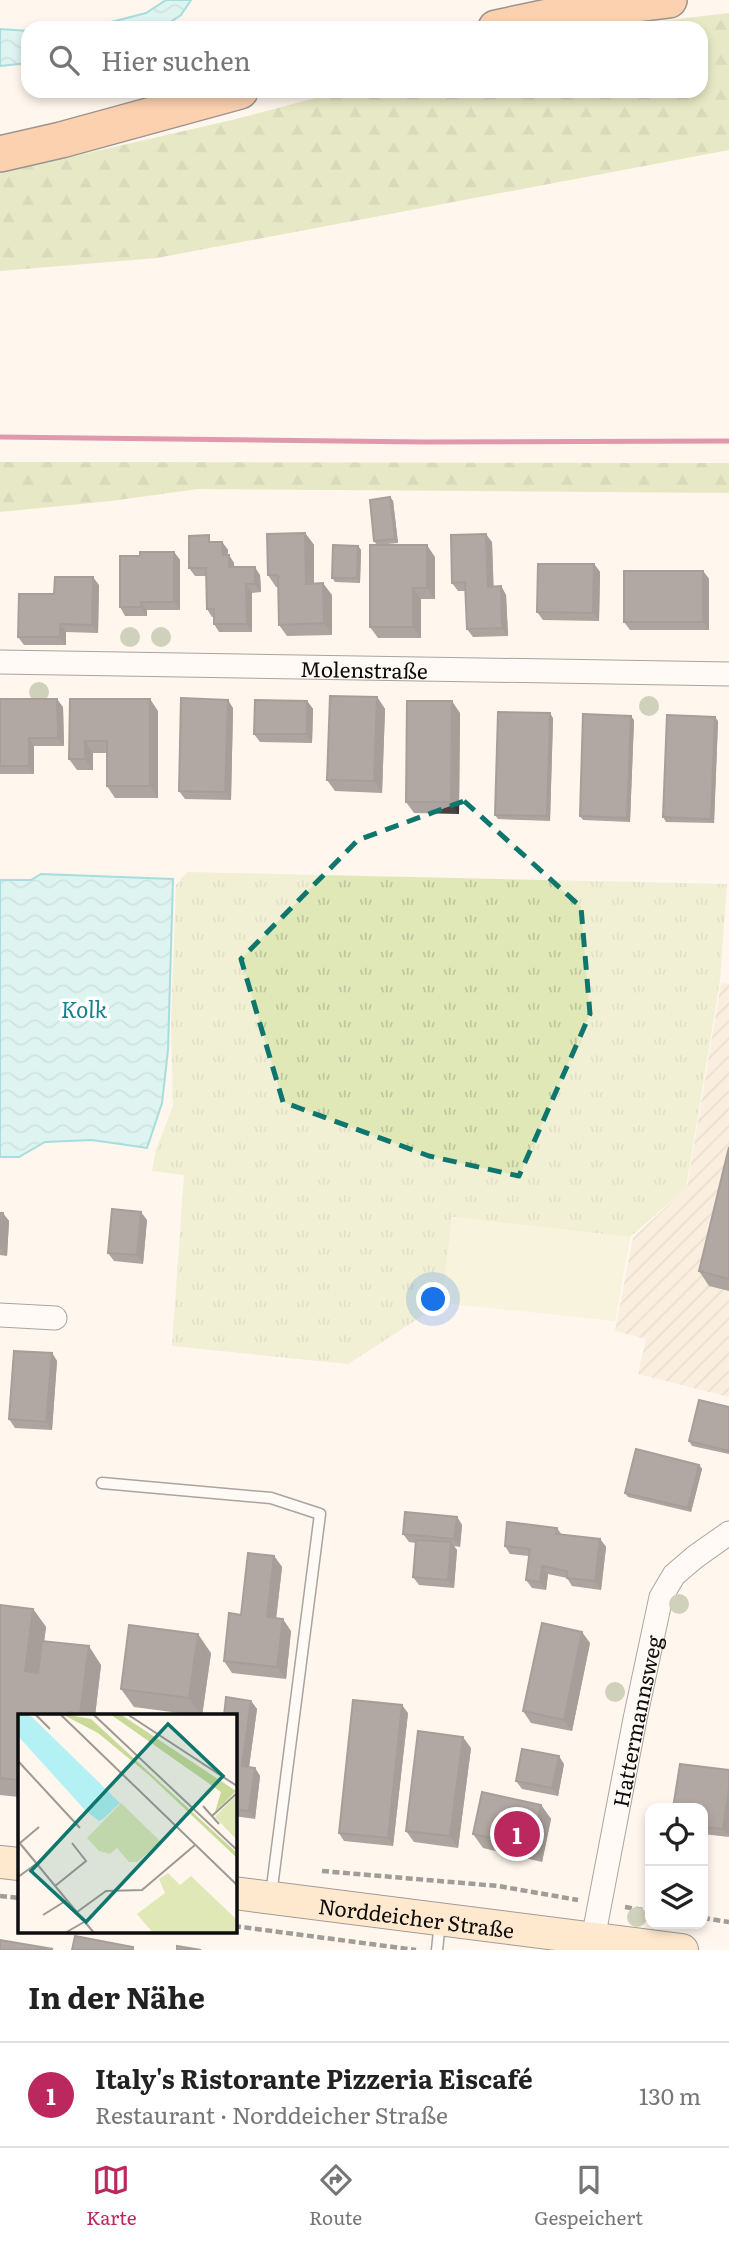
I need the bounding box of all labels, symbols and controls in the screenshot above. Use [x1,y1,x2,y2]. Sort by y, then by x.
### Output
search box [21,21,708,98]
text: Hier suchen [101,40,251,79]
icon: search [45,41,83,79]
street label: Molenstraße [300,651,428,685]
water label: Kolk [61,991,108,1025]
your location [416,1282,450,1316]
street label: Hattermannsweg [603,1632,668,1810]
inset map [18,1714,236,1932]
map controls [645,1803,708,1929]
button: locate [645,1803,708,1866]
pin: 1 [494,1808,540,1860]
button: layers [645,1866,708,1929]
street label: Norddeicher Straße [317,1888,516,1944]
text: In der Nähe [28,1974,205,2018]
text: Italy's Ristorante Pizzeria Eiscafé [95,2058,533,2097]
text: 1 [46,2078,56,2112]
text: 130 m [639,2078,701,2112]
text: Restaurant · Norddeicher Straße [95,2097,448,2131]
tab: Karte [86,2161,137,2231]
tab: Route [309,2161,362,2231]
tab: Gespeichert [534,2161,643,2231]

